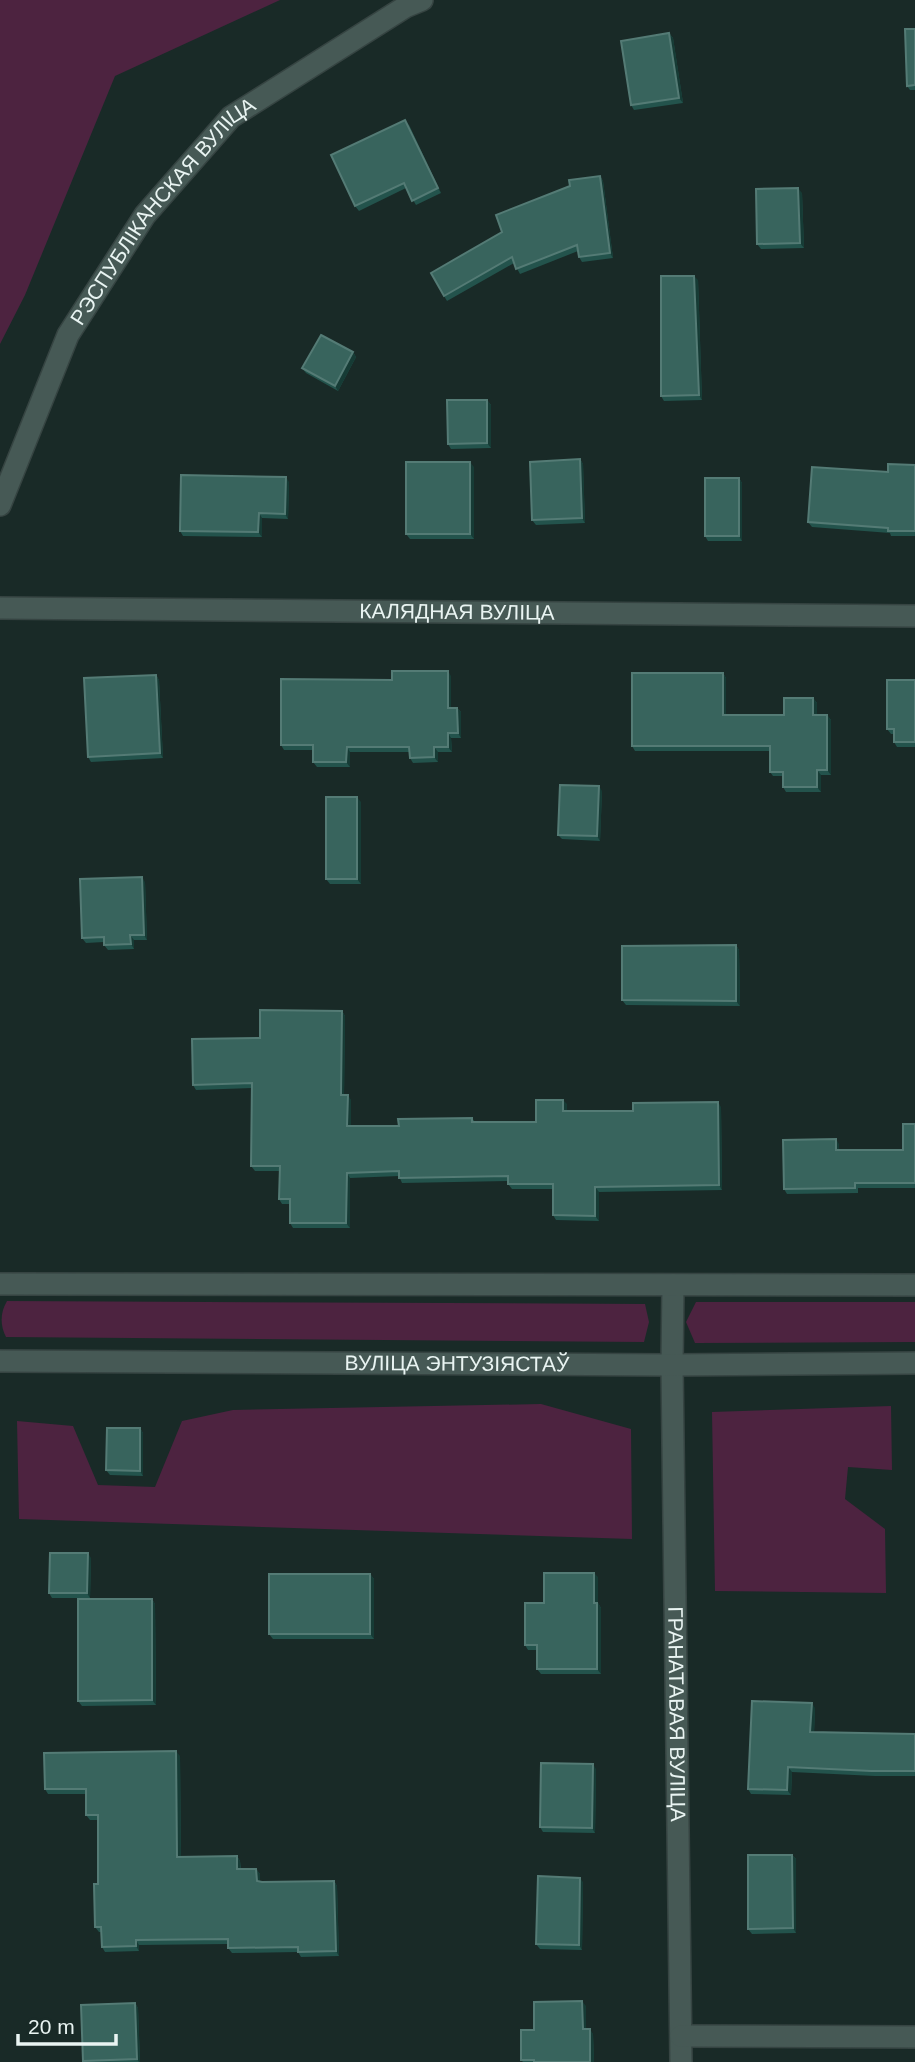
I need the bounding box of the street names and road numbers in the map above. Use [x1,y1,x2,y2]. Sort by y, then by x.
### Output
street label: РЭСПУБЛІКАНСКАЯ ВУЛІЦА [66,93,259,329]
street label: КАЛЯДНАЯ ВУЛІЦА [359,599,555,624]
street label: ВУЛІЦА ЭНТУЗІЯСТАЎ [345,1351,570,1375]
street label: ГРАНАТАВАЯ ВУЛІЦА [664,1606,690,1822]

